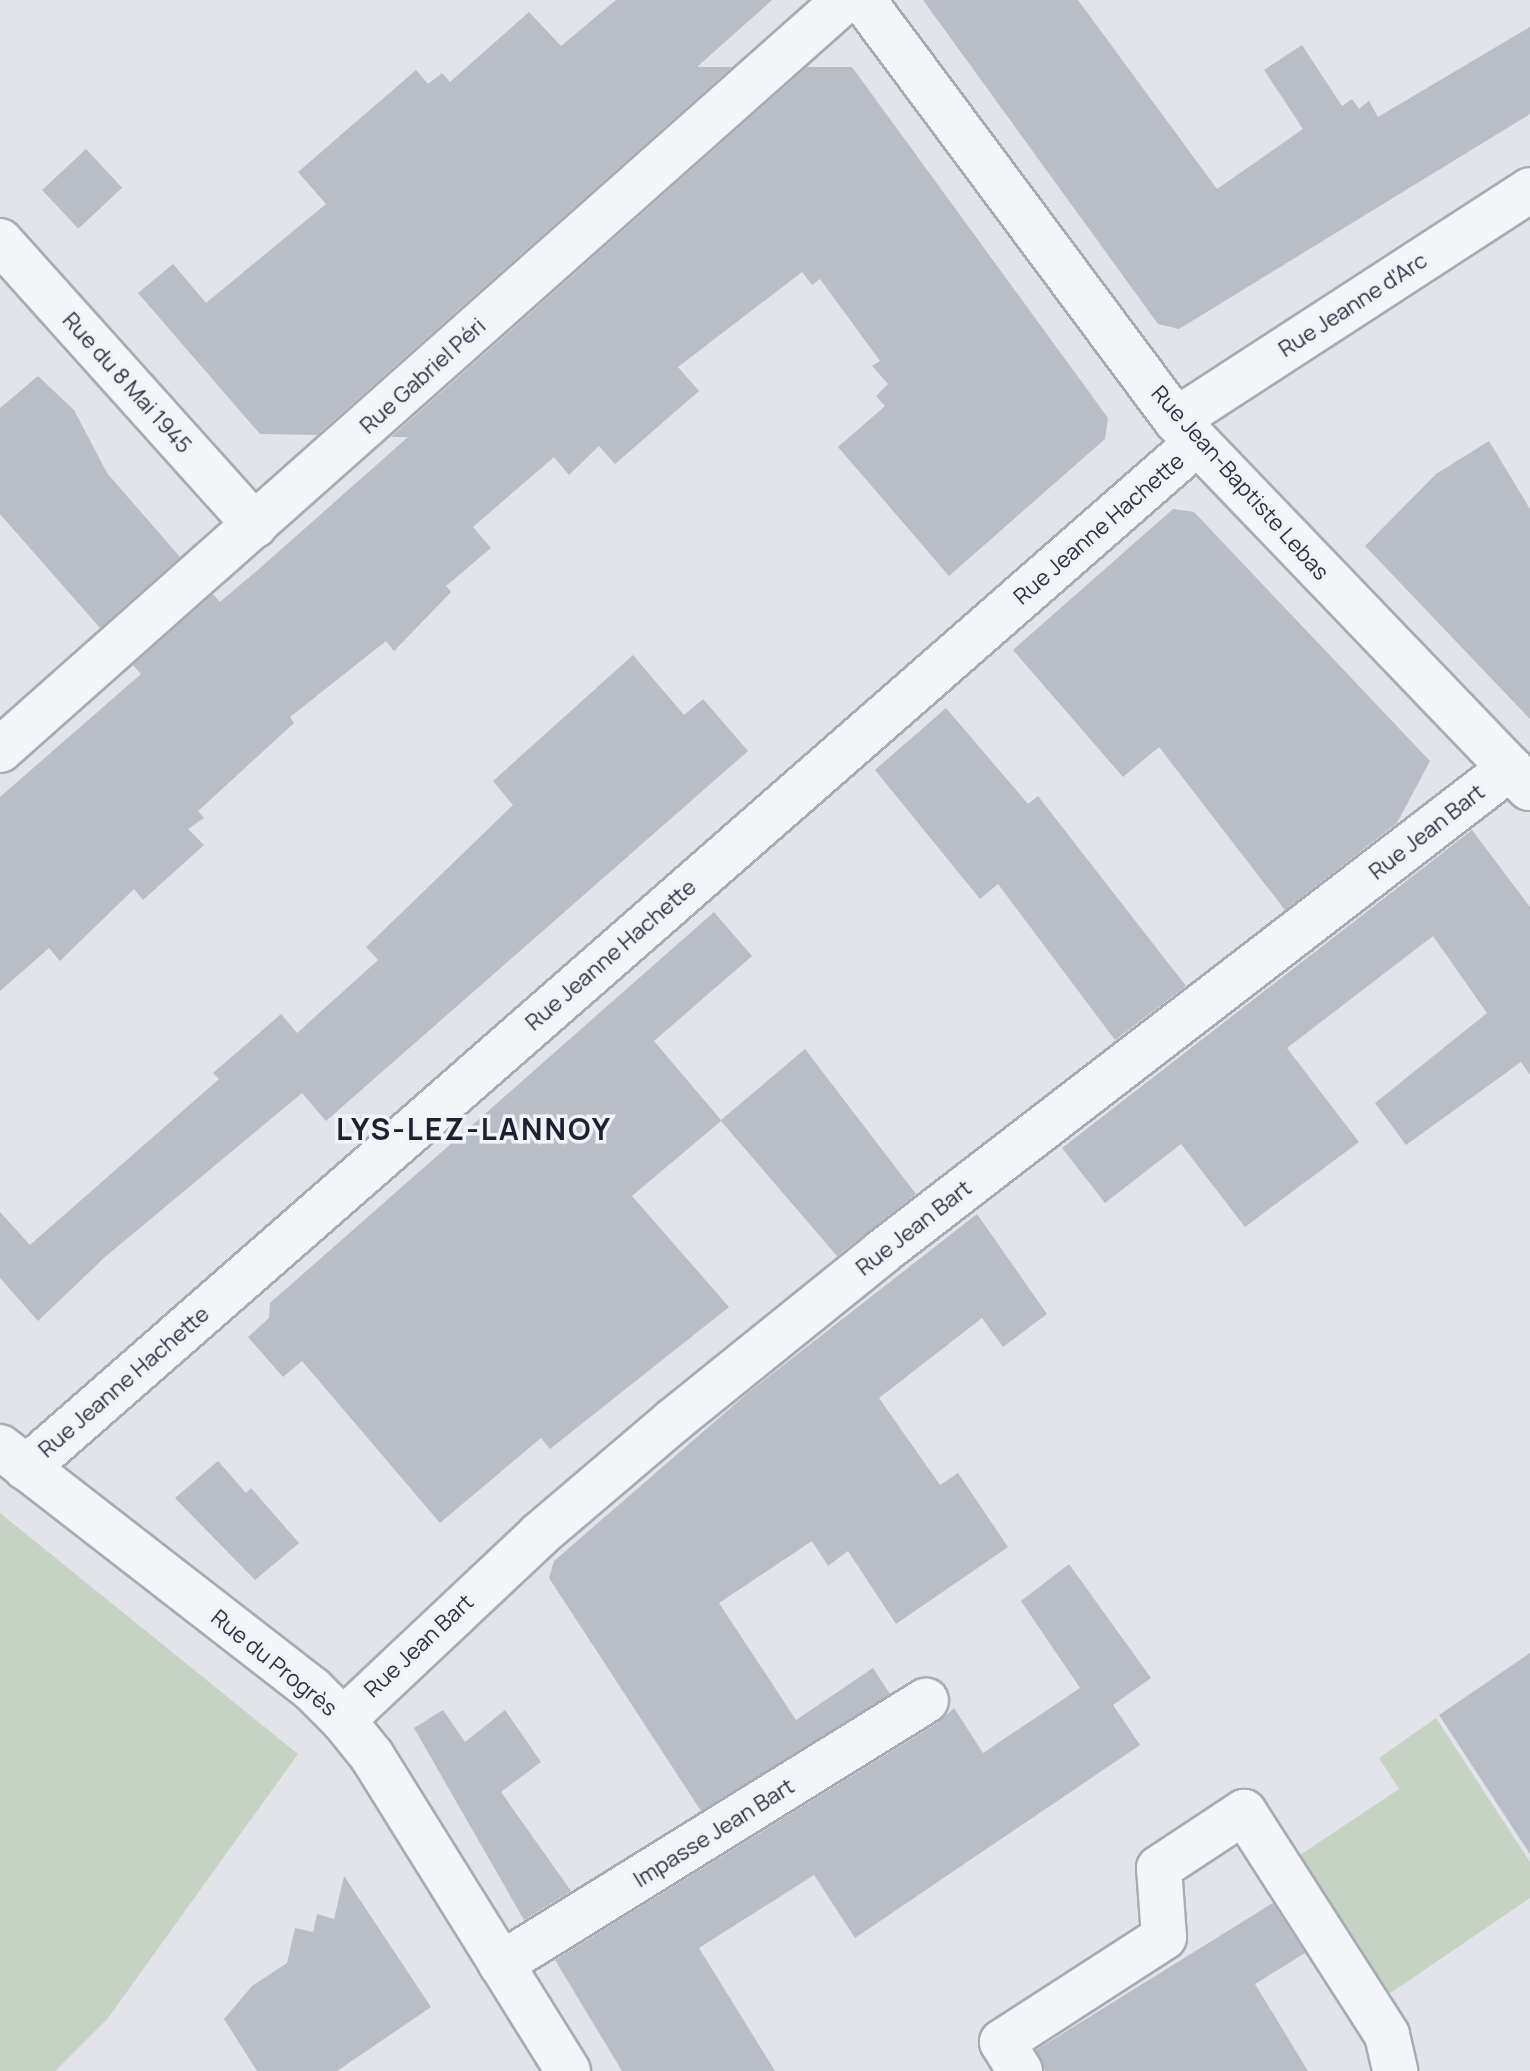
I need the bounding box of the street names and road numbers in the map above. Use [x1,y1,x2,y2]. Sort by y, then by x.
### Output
street label: Rue Jeanne d'Arc [1274,247,1432,363]
street label: Rue du 8 Mai 1945 [57,307,197,459]
street label: Rue Gabriel Péri [355,313,491,439]
street label: Rue Jean-Baptiste Lebas [1146,380,1334,586]
street label: Rue Jeanne Hachette [1008,448,1190,610]
street label: Rue Jean Bart [1364,779,1490,885]
street label: Rue Jeanne Hachette [520,874,702,1036]
street label: Rue Jean Bart [851,1175,977,1281]
street label: Rue Jeanne Hachette [33,1301,215,1463]
street label: Rue Jean Bart [359,1589,479,1703]
street label: Rue du Progrès [206,1604,342,1722]
street label: Impasse Jean Bart [629,1773,799,1893]

